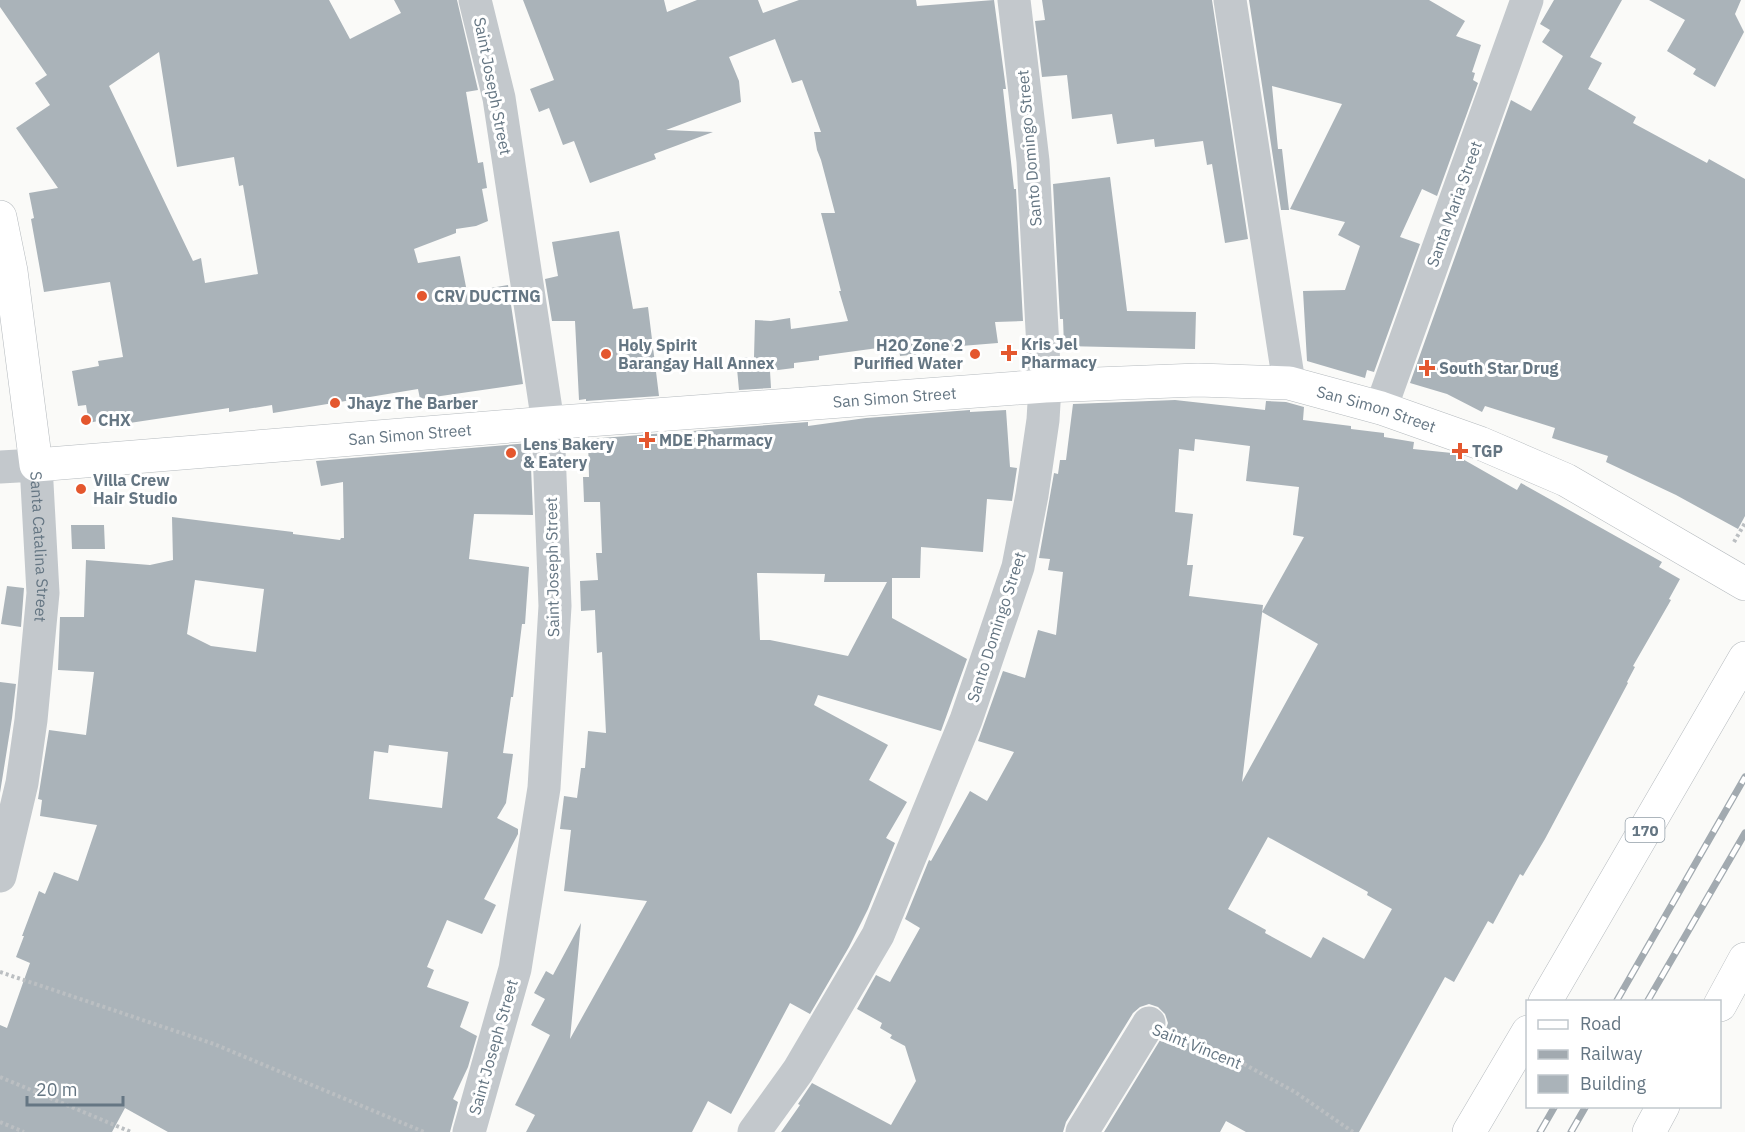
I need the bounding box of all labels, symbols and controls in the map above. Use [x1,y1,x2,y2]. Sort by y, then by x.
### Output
street label: Saint Joseph Street [470,15,516,157]
street label: Santo Domingo Street [1012,69,1046,227]
street label: Santa Maria Street [1422,138,1486,270]
place label: CRV DUCTING [434,286,541,306]
marker: CRV DUCTING [415,289,429,303]
place label: Kris Jel Pharmacy [1021,334,1097,372]
place label: Holy Spirit Barangay Hall Annex [618,335,775,373]
place label: H2O Zone 2 Purified Water [853,335,964,373]
marker: Kris Jel Pharmacy [1002,346,1016,360]
marker: Holy Spirit Barangay Hall Annex [599,347,613,361]
marker: H2O Zone 2 Purified Water [968,347,982,361]
place label: South Star Drug [1439,358,1559,378]
marker: South Star Drug [1420,361,1434,375]
street label: San Simon Street [1314,381,1439,437]
street label: San Simon Street [832,383,957,412]
place label: Jhayz The Barber [347,393,479,413]
marker: Jhayz The Barber [328,396,342,410]
place label: CHX [98,410,131,430]
marker: CHX [79,413,93,427]
street label: San Simon Street [348,419,473,449]
place label: MDE Pharmacy [659,430,773,450]
marker: MDE Pharmacy [640,433,654,447]
place label: Lens Bakery & Eatery [523,434,615,472]
place label: TGP [1472,441,1503,461]
marker: TGP [1453,444,1467,458]
marker: Lens Bakery & Eatery [504,446,518,460]
place label: Villa Crew Hair Studio [93,470,177,508]
street label: Santa Catalina Street [26,471,53,623]
marker: Villa Crew Hair Studio [74,482,88,496]
street label: Saint Joseph Street [541,497,563,637]
street label: Santo Domingo Street [962,549,1030,705]
road number: 170 [1626,818,1664,842]
street label: Saint Joseph Street [464,977,522,1117]
legend [1526,1000,1721,1108]
text: Road [1580,1012,1621,1035]
street label: Saint Vincent [1149,1019,1245,1073]
text: Railway [1580,1042,1642,1065]
scale bar [27,1069,123,1107]
text: Building [1580,1072,1647,1095]
text: 20 m [36,1078,78,1101]

